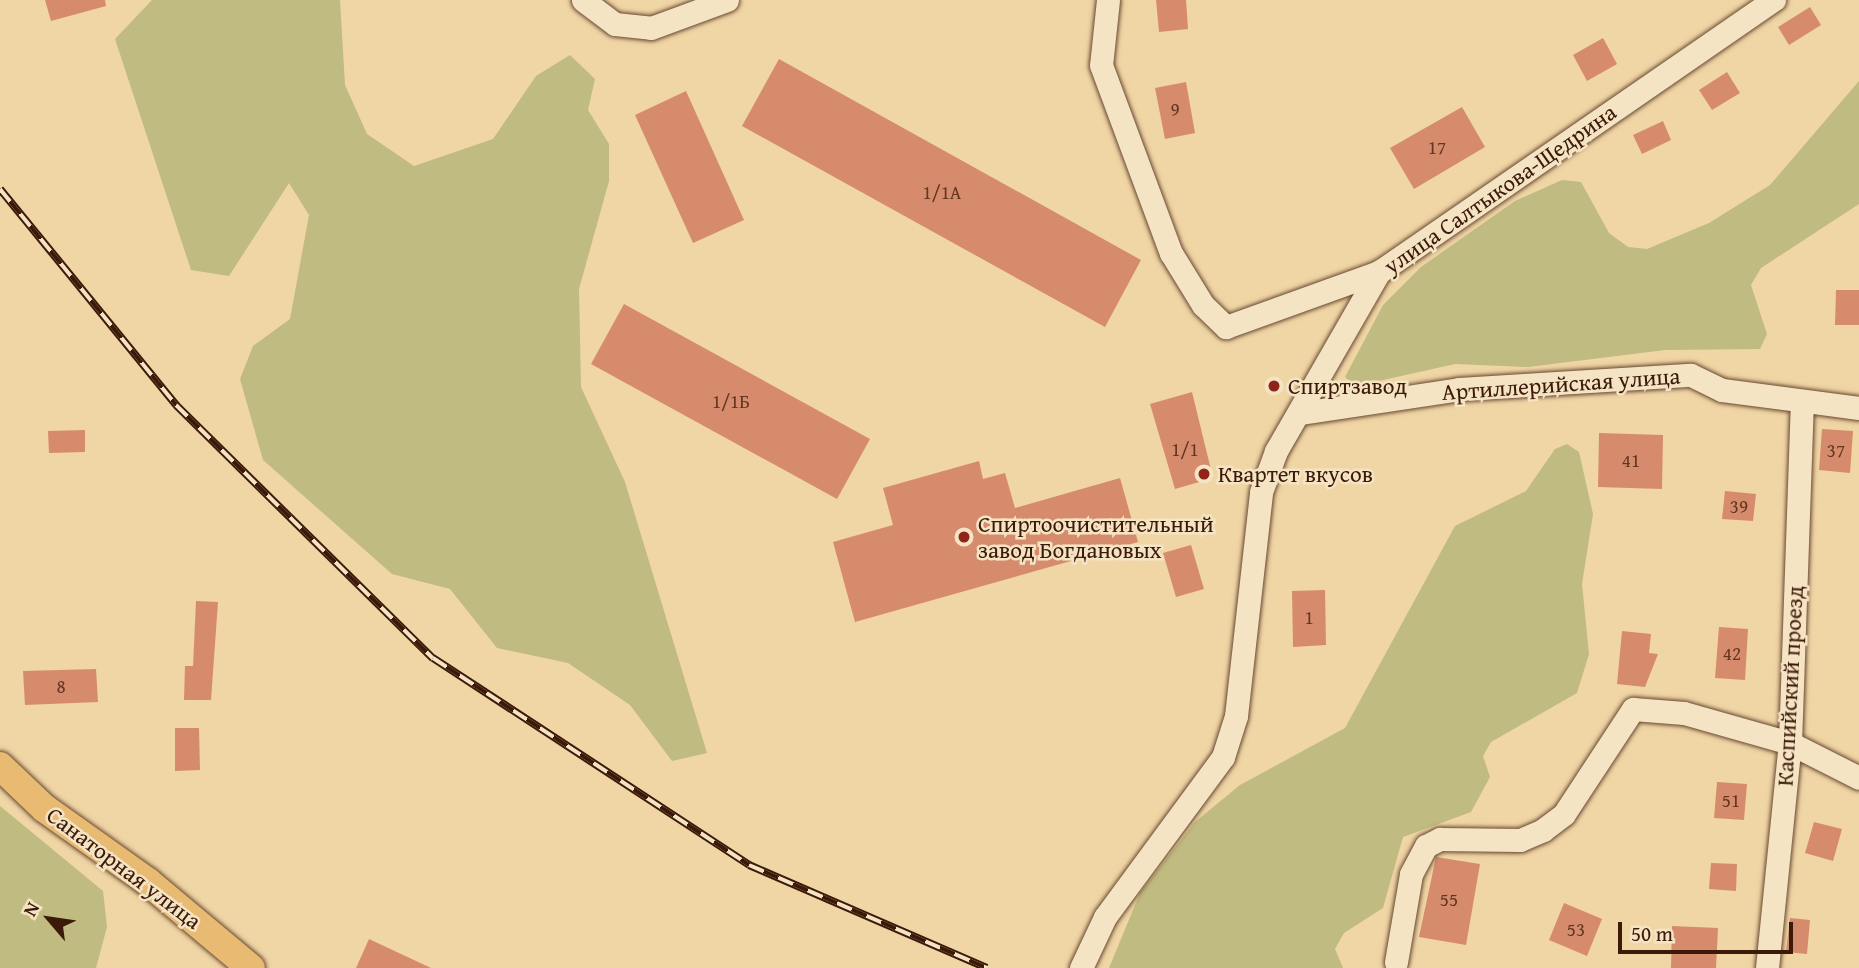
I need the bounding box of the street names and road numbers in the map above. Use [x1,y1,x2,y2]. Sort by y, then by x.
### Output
street label: улица Салтыкова-Щедрина [1378,98,1622,280]
street label: Артиллерийская улица [1441,362,1681,406]
street label: Каспийский проезд [1771,585,1809,787]
street label: Санаторная улица [41,801,207,935]

